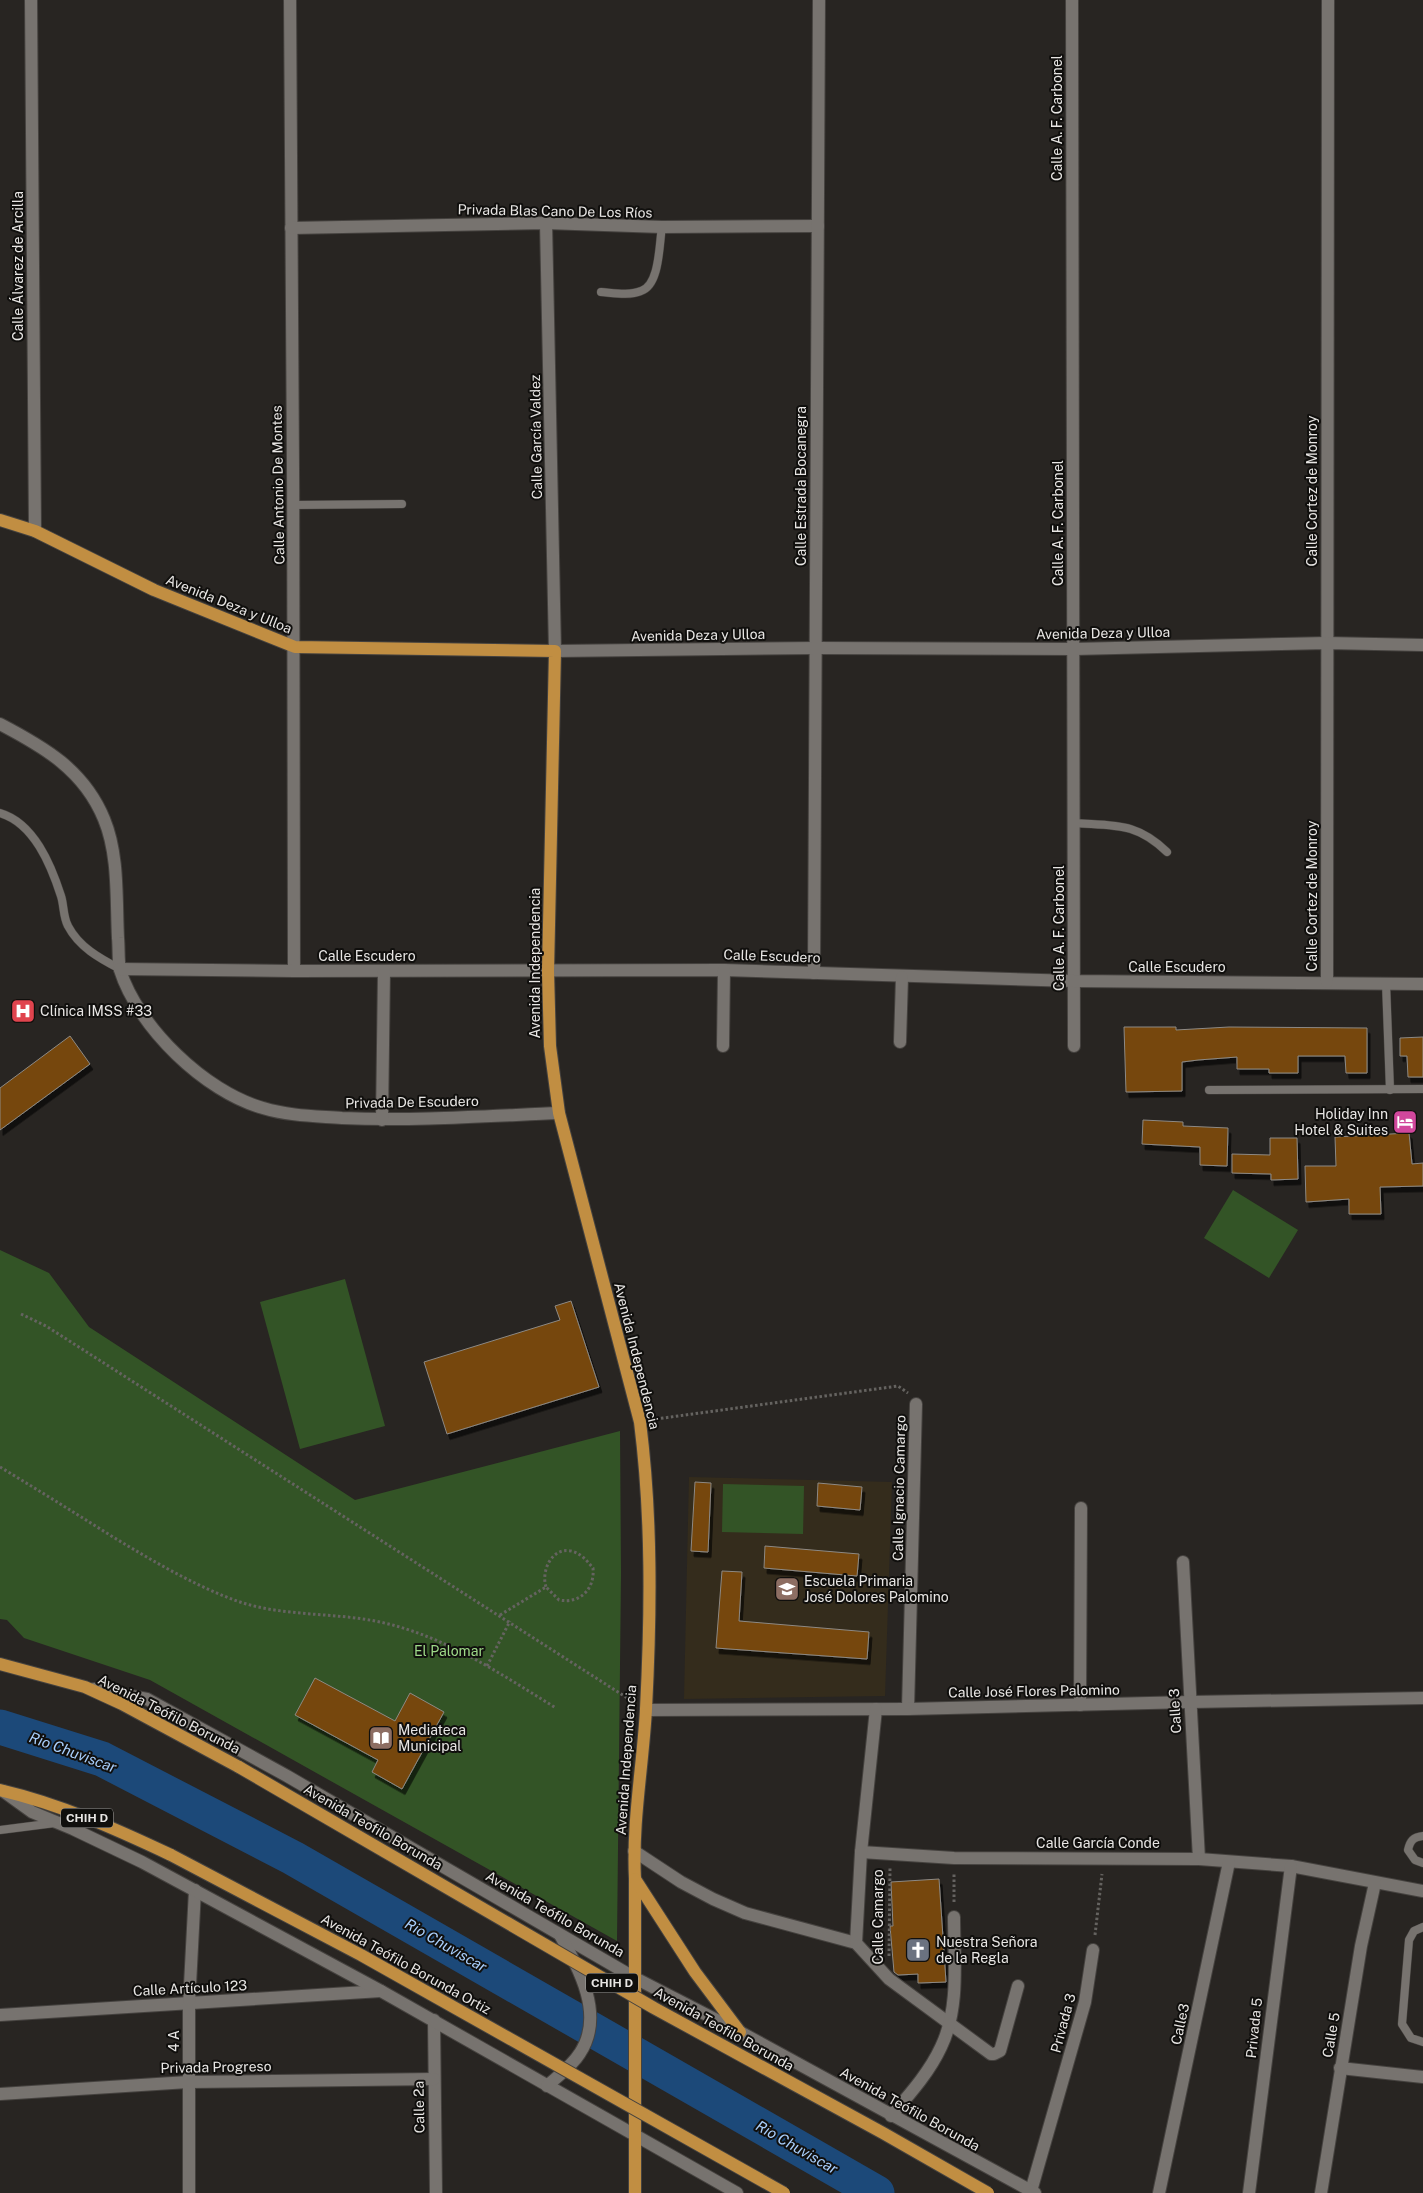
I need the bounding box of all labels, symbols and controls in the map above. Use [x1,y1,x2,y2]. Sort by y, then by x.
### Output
street label: Calle A. F. Carbonel [1049,55,1065,181]
street label: Calle Álvarez de Arcilla [9,191,26,341]
street label: Privada Blas Cano De Los Ríos [457,201,653,221]
street label: Calle García Valdez [527,374,545,500]
street label: Calle Antonio De Montes [269,405,287,565]
street label: Calle Estrada Bocanegra [793,406,809,566]
street label: Calle Cortez de Monroy [1304,415,1320,566]
street label: Calle A. F. Carbonel [1050,460,1066,586]
street label: Avenida Deza y Ulloa [164,571,294,637]
street label: Avenida Deza y Ulloa [1036,624,1170,642]
street label: Avenida Deza y Ulloa [631,626,765,644]
street label: Calle Cortez de Monroy [1304,820,1320,971]
street label: Calle A. F. Carbonel [1051,865,1067,991]
street label: Avenida Independencia [527,888,543,1038]
street label: Calle Escudero [723,946,821,966]
street label: Calle Escudero [318,948,416,964]
street label: Calle Escudero [1128,959,1226,975]
hospital icon: Clínica IMSS #33 [10,998,36,1024]
place label: Clínica IMSS #33 [40,1003,152,1019]
street label: Privada De Escudero [345,1093,479,1111]
place label: Holiday Inn Hotel & Suites [1294,1106,1388,1138]
hotel icon: Holiday Inn Hotel & Suites [1392,1109,1418,1135]
street label: Avenida Independencia [611,1281,663,1431]
street label: Calle Ignacio Camargo [890,1415,908,1561]
place label: Escuela Primaria José Dolores Palomino [804,1573,949,1605]
school or university icon: Escuela Primaria José Dolores Palomino [774,1576,800,1602]
park label: El Palomar [414,1643,484,1659]
street label: Avenida Teófilo Borunda [95,1671,243,1757]
street label: Calle José Flores Palomino [948,1682,1120,1700]
street label: Avenida Independencia [613,1684,639,1836]
street label: Calle 3 [1166,1688,1184,1734]
place label: Mediateca Municipal [398,1722,466,1754]
library icon: Mediateca Municipal [368,1725,394,1751]
water label: Rio Chuviscar [27,1728,119,1776]
street label: Avenida Teofilo Borunda [301,1781,445,1873]
road number: CHIH D [61,1809,113,1828]
street label: Calle García Conde [1036,1835,1160,1851]
street label: Avenida Teófilo Borunda [483,1868,627,1960]
street label: Calle Camargo [870,1869,886,1965]
street label: Avenida Teófilo Borunda Ortiz [318,1911,494,2018]
water label: Rio Chuviscar [402,1915,490,1975]
place label: Nuestra Señora de la Regla [936,1934,1038,1966]
church icon: Nuestra Señora de la Regla [905,1937,931,1963]
road number: CHIH D [586,1974,638,1992]
street label: Calle Artículo 123 [133,1977,248,1999]
street label: Avenida Teofilo Borunda [651,1984,797,2074]
street label: Privada 3 [1047,1991,1079,2054]
street label: Privada 5 [1243,1997,1265,2059]
street label: Calle3 [1168,2002,1192,2046]
street label: Calle 5 [1319,2011,1343,2059]
street label: 4 A [166,2030,182,2052]
street label: Privada Progreso [160,2058,272,2076]
street label: Avenida Teófilo Borunda [837,2064,983,2154]
street label: Calle 2a [411,2081,427,2133]
water label: Rio Chuviscar [753,2117,841,2177]

